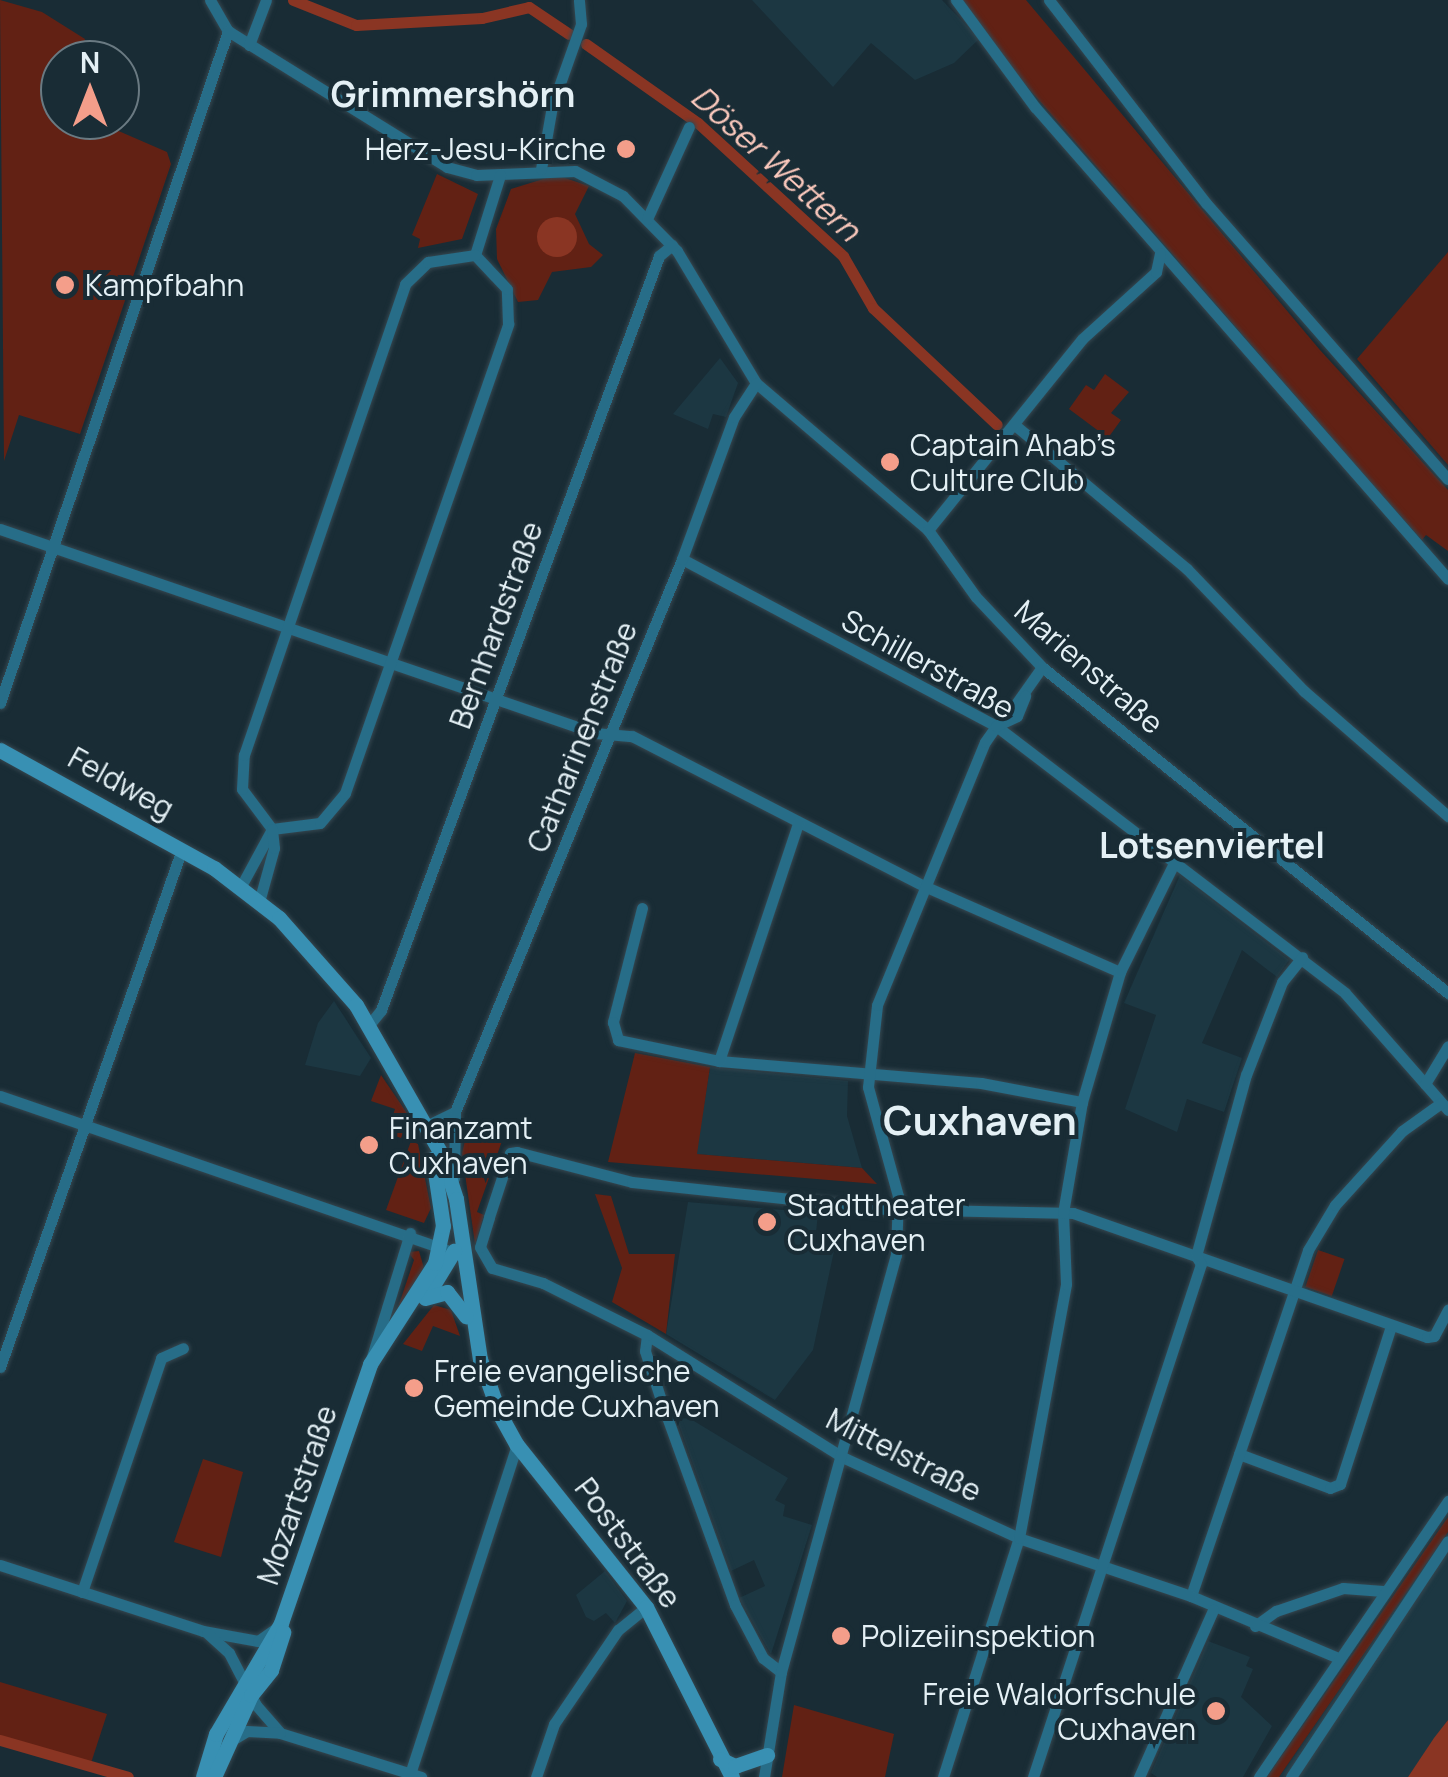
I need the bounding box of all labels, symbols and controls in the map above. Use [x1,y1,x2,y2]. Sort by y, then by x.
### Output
north arrow [40,40,140,140]
text: N [80,43,100,81]
district label: Grimmershörn [331,73,575,115]
water label: Döser Wettern [684,77,868,249]
place label: Herz-Jesu-Kirche [365,131,606,167]
marker: Herz-Jesu-Kirche [615,138,637,160]
place label: Kampfbahn [85,267,244,303]
marker: Kampfbahn [54,274,76,296]
place label: Captain Ahab’s Culture Club [910,427,1116,498]
marker: Captain Ahab’s Culture Club [879,451,901,473]
street label: Bernhardstraße [442,517,550,733]
street label: Marienstraße [1007,593,1171,741]
street label: Schillerstraße [835,602,1021,726]
street label: Catharinenstraße [519,617,645,857]
street label: Feldweg [62,739,180,827]
district label: Lotsenviertel [1099,824,1325,866]
district label: Cuxhaven [883,1096,1077,1144]
place label: Finanzamt Cuxhaven [389,1110,533,1180]
marker: Finanzamt Cuxhaven [358,1134,380,1156]
place label: Stadttheater Cuxhaven [787,1187,966,1258]
marker: Stadttheater Cuxhaven [756,1211,778,1233]
place label: Freie evangelische Gemeinde Cuxhaven [434,1353,720,1424]
marker: Freie evangelische Gemeinde Cuxhaven [403,1377,425,1399]
street label: Mozartstraße [250,1401,344,1589]
street label: Mittelstraße [820,1401,988,1509]
street label: Poststraße [567,1471,689,1615]
place label: Polizeiinspektion [861,1618,1095,1654]
marker: Polizeiinspektion [830,1625,852,1647]
place label: Freie Waldorfschule Cuxhaven [922,1676,1196,1746]
marker: Freie Waldorfschule Cuxhaven [1205,1700,1227,1722]

